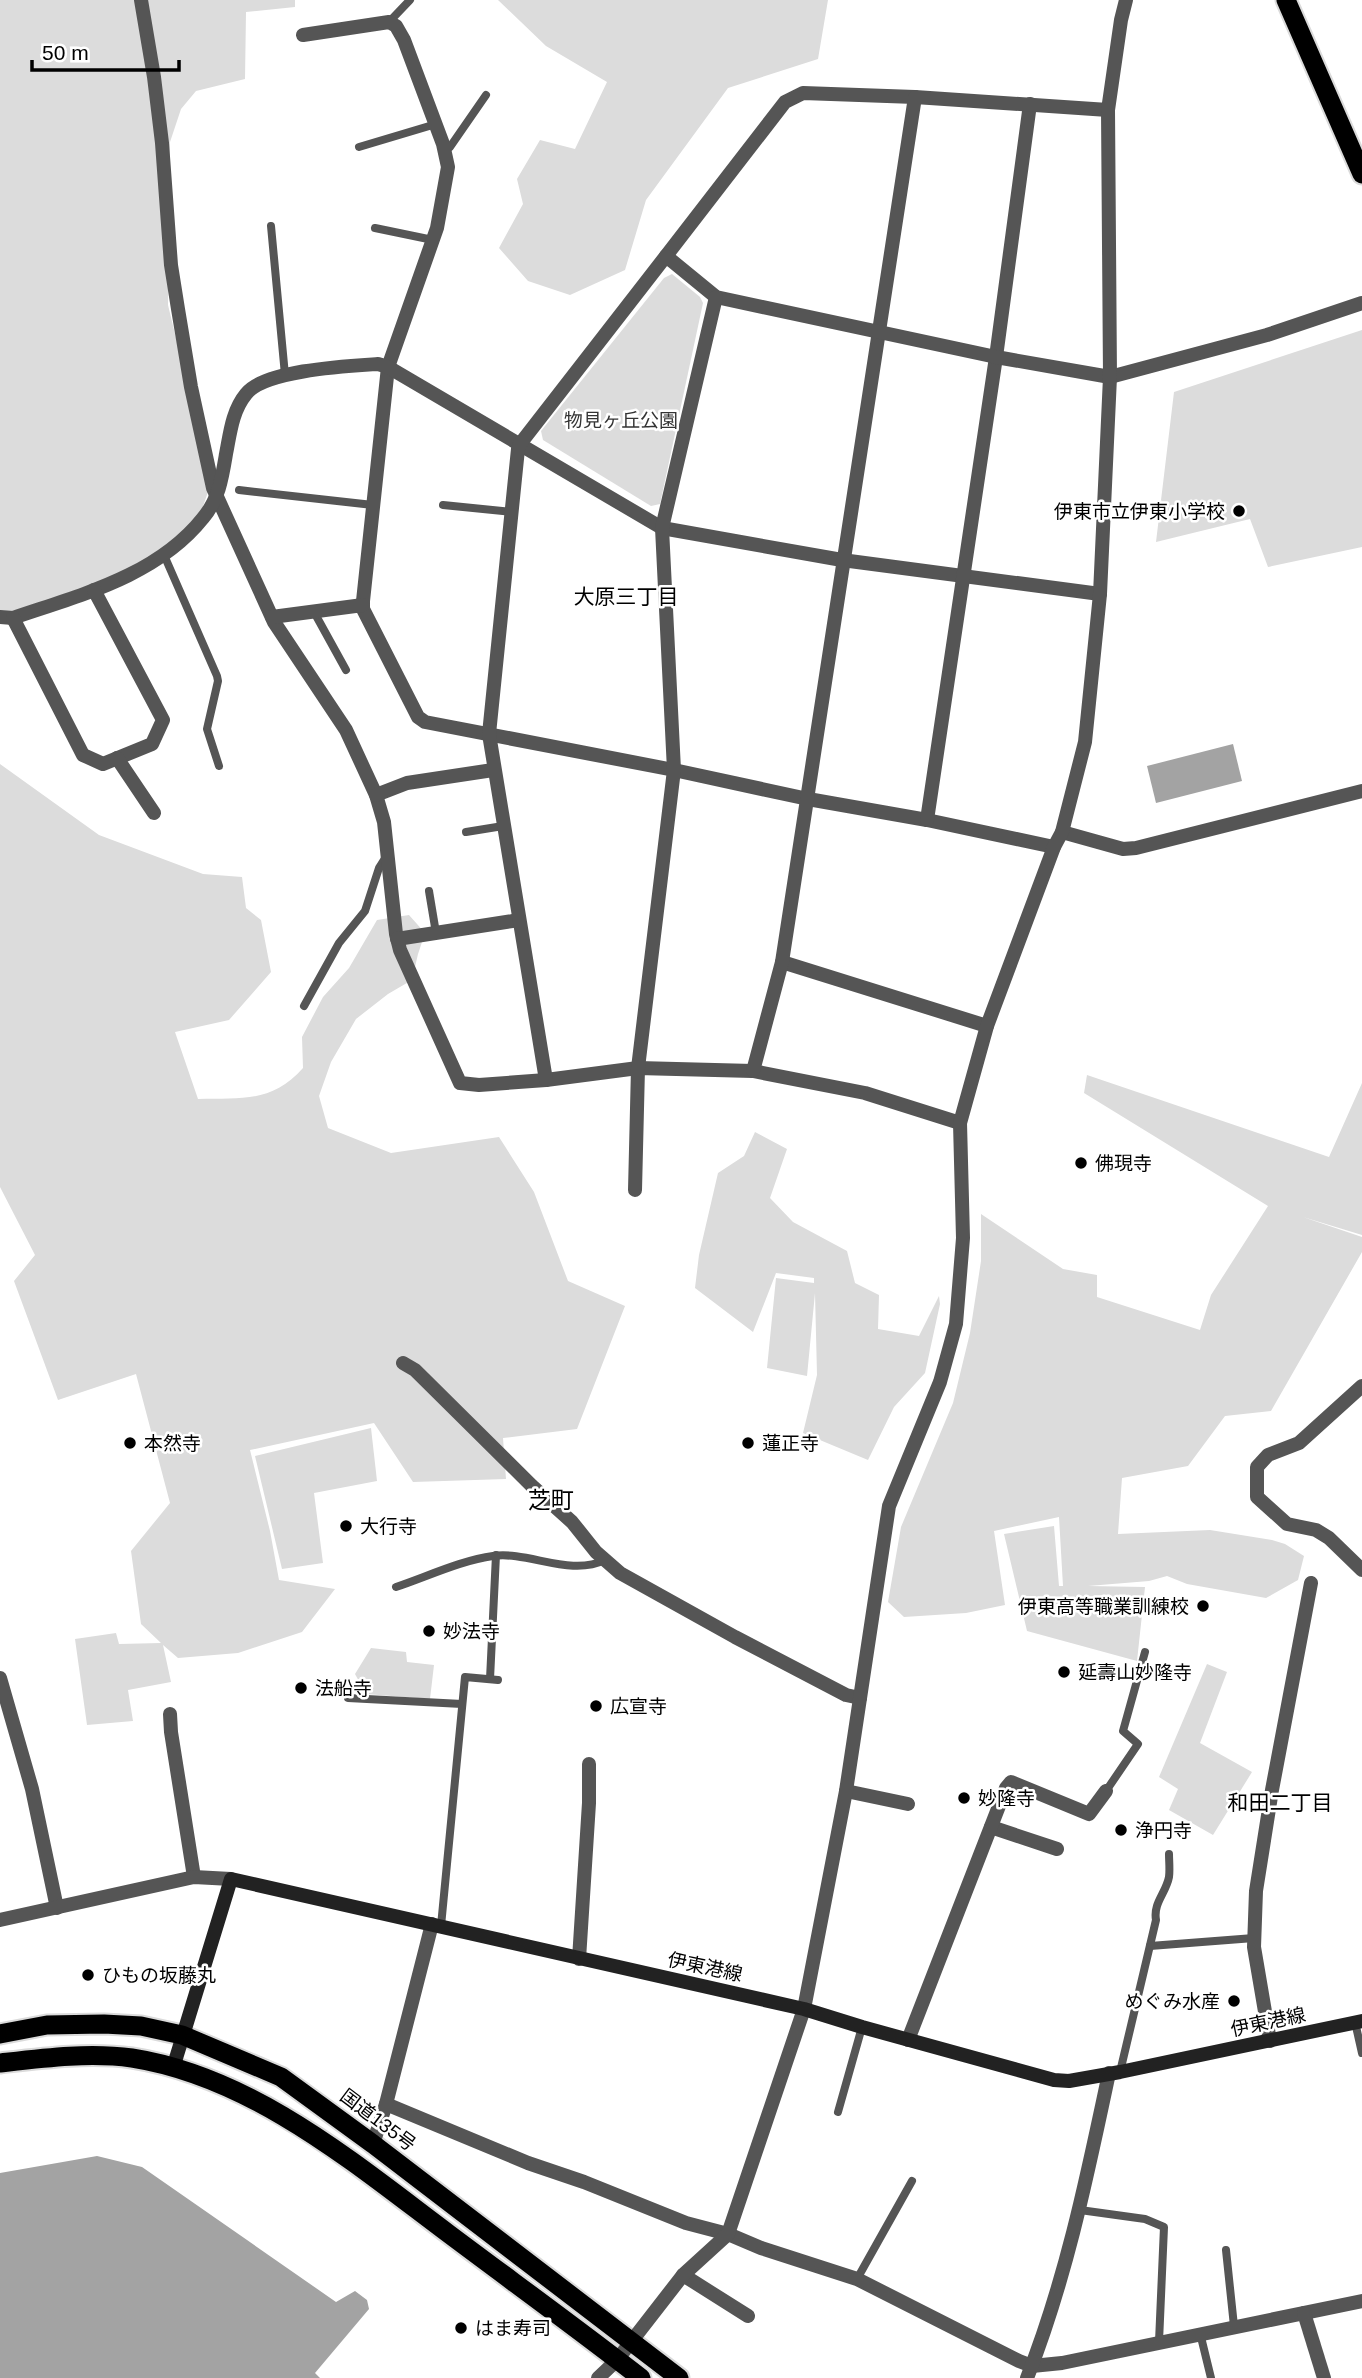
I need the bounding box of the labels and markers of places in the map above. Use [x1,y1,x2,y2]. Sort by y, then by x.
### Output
place label: 伊東市立伊東小学校 [1054,501,1225,522]
marker: 伊東市立伊東小学校 [1231,503,1247,519]
place label: 佛現寺 [1095,1153,1152,1174]
marker: 佛現寺 [1073,1155,1089,1171]
place label: 本然寺 [144,1433,201,1454]
place label: 蓮正寺 [762,1433,819,1454]
marker: 本然寺 [122,1435,138,1451]
marker: 蓮正寺 [740,1435,756,1451]
place label: 大行寺 [360,1516,417,1537]
marker: 大行寺 [338,1518,354,1534]
place label: 伊東高等職業訓練校 [1018,1596,1189,1617]
marker: 伊東高等職業訓練校 [1195,1598,1211,1614]
place label: 妙法寺 [443,1621,500,1642]
marker: 妙法寺 [421,1623,437,1639]
place label: 延壽山妙隆寺 [1078,1662,1192,1683]
marker: 延壽山妙隆寺 [1056,1664,1072,1680]
place label: 法船寺 [315,1678,372,1699]
marker: 法船寺 [293,1680,309,1696]
place label: 広宣寺 [610,1696,667,1717]
marker: 広宣寺 [588,1698,604,1714]
place label: 妙隆寺 [978,1788,1035,1809]
marker: 妙隆寺 [956,1790,972,1806]
place label: 浄円寺 [1135,1820,1192,1841]
marker: 浄円寺 [1113,1822,1129,1838]
place label: ひもの坂藤丸 [102,1965,216,1986]
marker: ひもの坂藤丸 [80,1967,96,1983]
place label: めぐみ水産 [1124,1991,1220,2012]
marker: めぐみ水産 [1226,1993,1242,2009]
place label: はま寿司 [475,2318,551,2339]
marker: はま寿司 [453,2320,469,2336]

